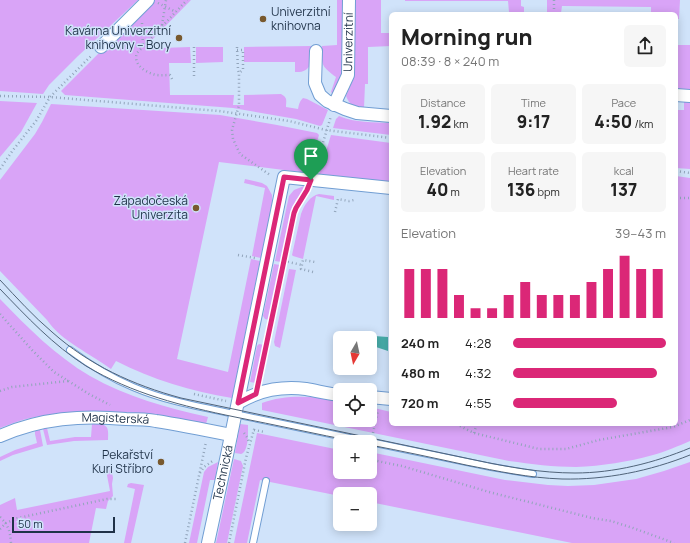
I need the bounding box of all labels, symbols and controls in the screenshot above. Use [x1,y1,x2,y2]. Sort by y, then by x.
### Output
place label: Univerzitní knihovna [271,3,331,34]
street label: Univerzitní [339,12,357,72]
marker: Univerzitní knihovna [258,14,268,24]
place label: Kavárna Univerzitní knihovny – Bory [65,22,172,53]
text: Morning run [401,22,532,52]
button: share [624,25,666,67]
marker: Kavárna Univerzitní knihovny – Bory [174,33,184,43]
text: 08:39 · 8 × 240 m [401,52,499,70]
text: Distance [421,95,466,110]
text: Time [521,95,546,110]
text: Pace [611,95,636,110]
text: 1.92 [418,110,451,133]
text: 9:17 [517,110,550,133]
text: 4:50 [594,110,632,133]
text: km [451,116,468,131]
text: /km [632,116,653,131]
pin [294,139,328,180]
icon: arrive [300,145,322,167]
text: Elevation [420,163,466,178]
text: Heart rate [508,163,559,178]
text: kcal [614,163,634,178]
text: 40 [426,178,448,201]
text: 136 [507,178,535,201]
text: 137 [610,178,637,201]
text: m [448,184,460,199]
text: bpm [535,184,560,199]
place label: Západočeská Univerzita [114,192,188,223]
marker: Západočeská Univerzita [191,203,201,213]
text: Elevation [401,224,456,242]
text: 39–43 m [615,224,666,242]
north arrow [333,331,377,375]
map controls [333,331,377,531]
text: 240 m [401,334,439,352]
text: 4:28 [465,334,492,352]
text: 480 m [401,364,440,382]
text: 4:32 [465,364,491,382]
button: locate [333,383,377,427]
text: 720 m [401,394,439,412]
text: 4:55 [465,394,492,412]
street label: Magisterská [81,408,150,428]
button: + [333,435,377,479]
street label: Technická [208,443,237,502]
place label: Pekařství Kuri Stříbro [92,446,153,477]
marker: Pekařství Kuri Stříbro [156,457,166,467]
button: − [333,487,377,531]
scale bar [12,515,115,534]
text: 50 m [18,516,43,531]

